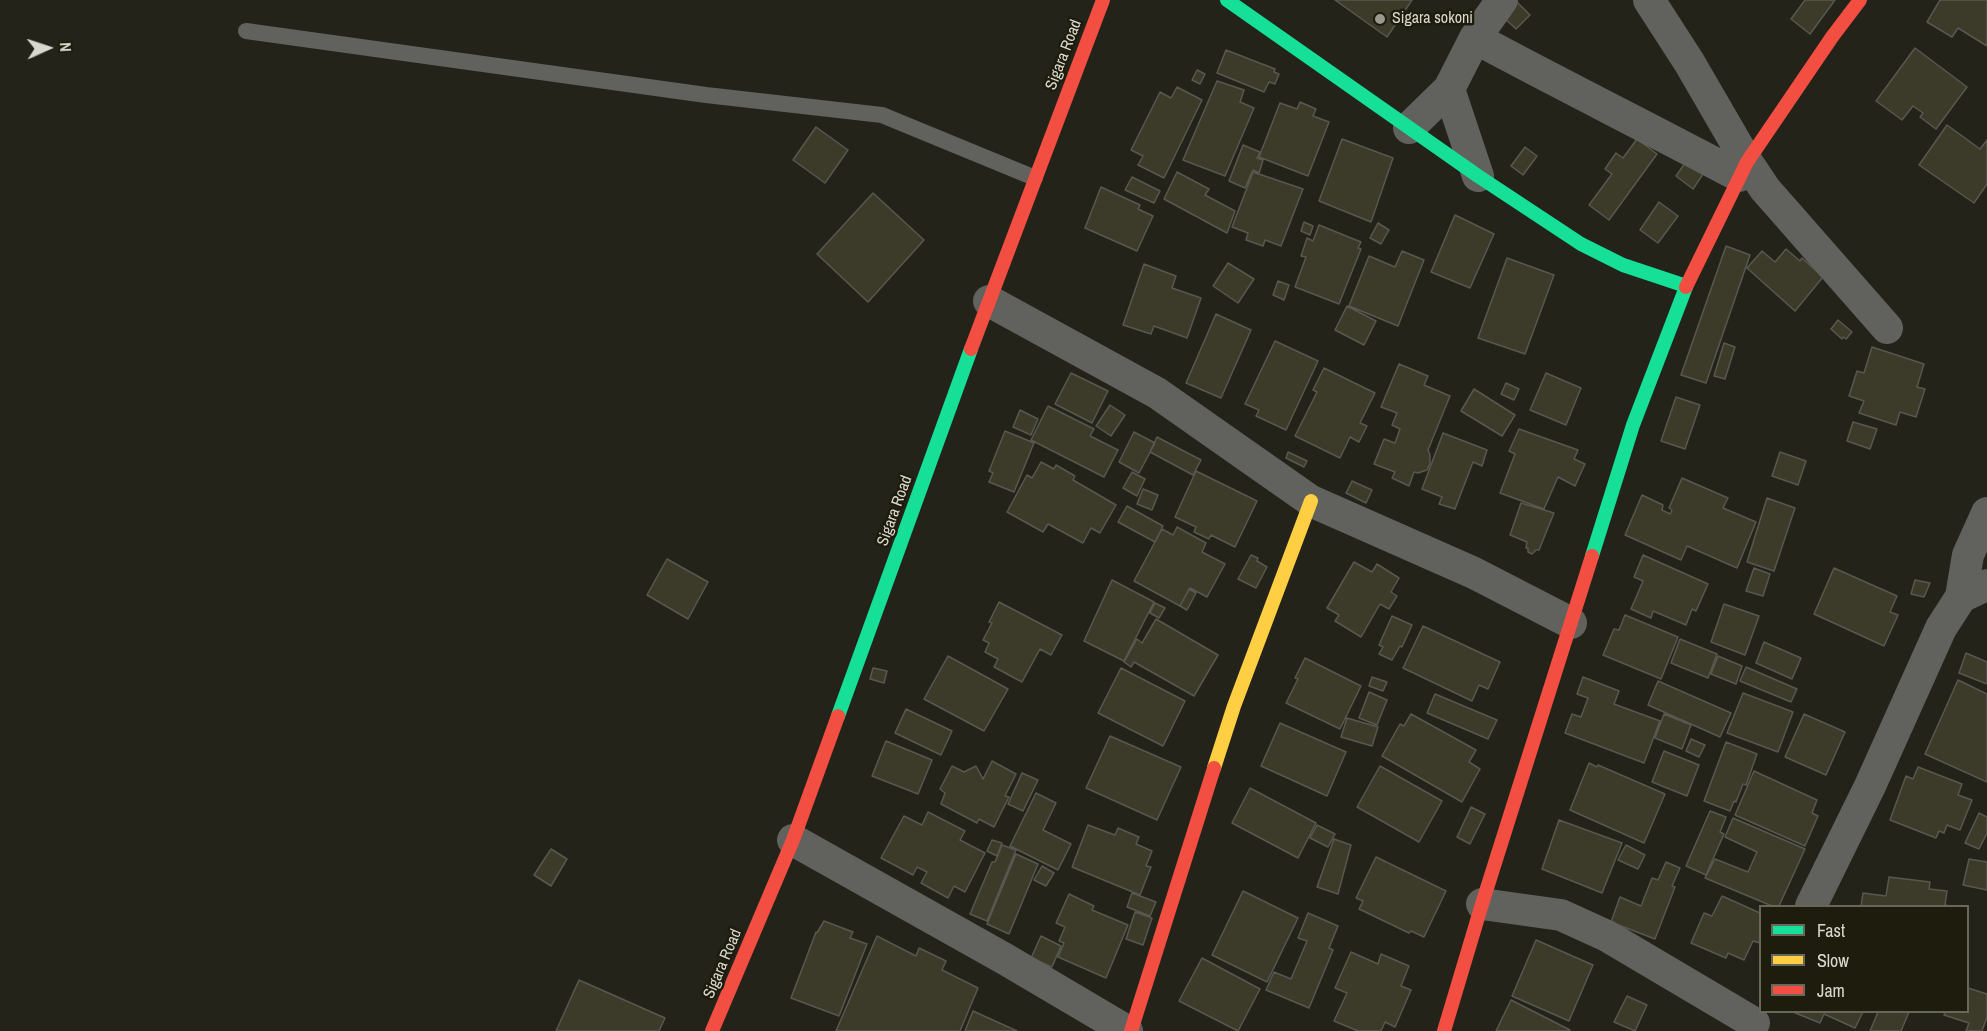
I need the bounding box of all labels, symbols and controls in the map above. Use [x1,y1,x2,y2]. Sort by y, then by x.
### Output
place label: Sigara sokoni [1392,9,1473,29]
marker: Sigara sokoni [1373,12,1387,26]
street label: Sigara Road [1042,17,1086,93]
north arrow [18,18,78,78]
text: N [55,42,77,52]
street label: Sigara Road [873,473,917,549]
legend [1759,905,1969,1013]
text: Fast [1817,918,1845,943]
street label: Sigara Road [700,926,746,1002]
text: Slow [1817,948,1849,973]
text: Jam [1817,978,1845,1003]

